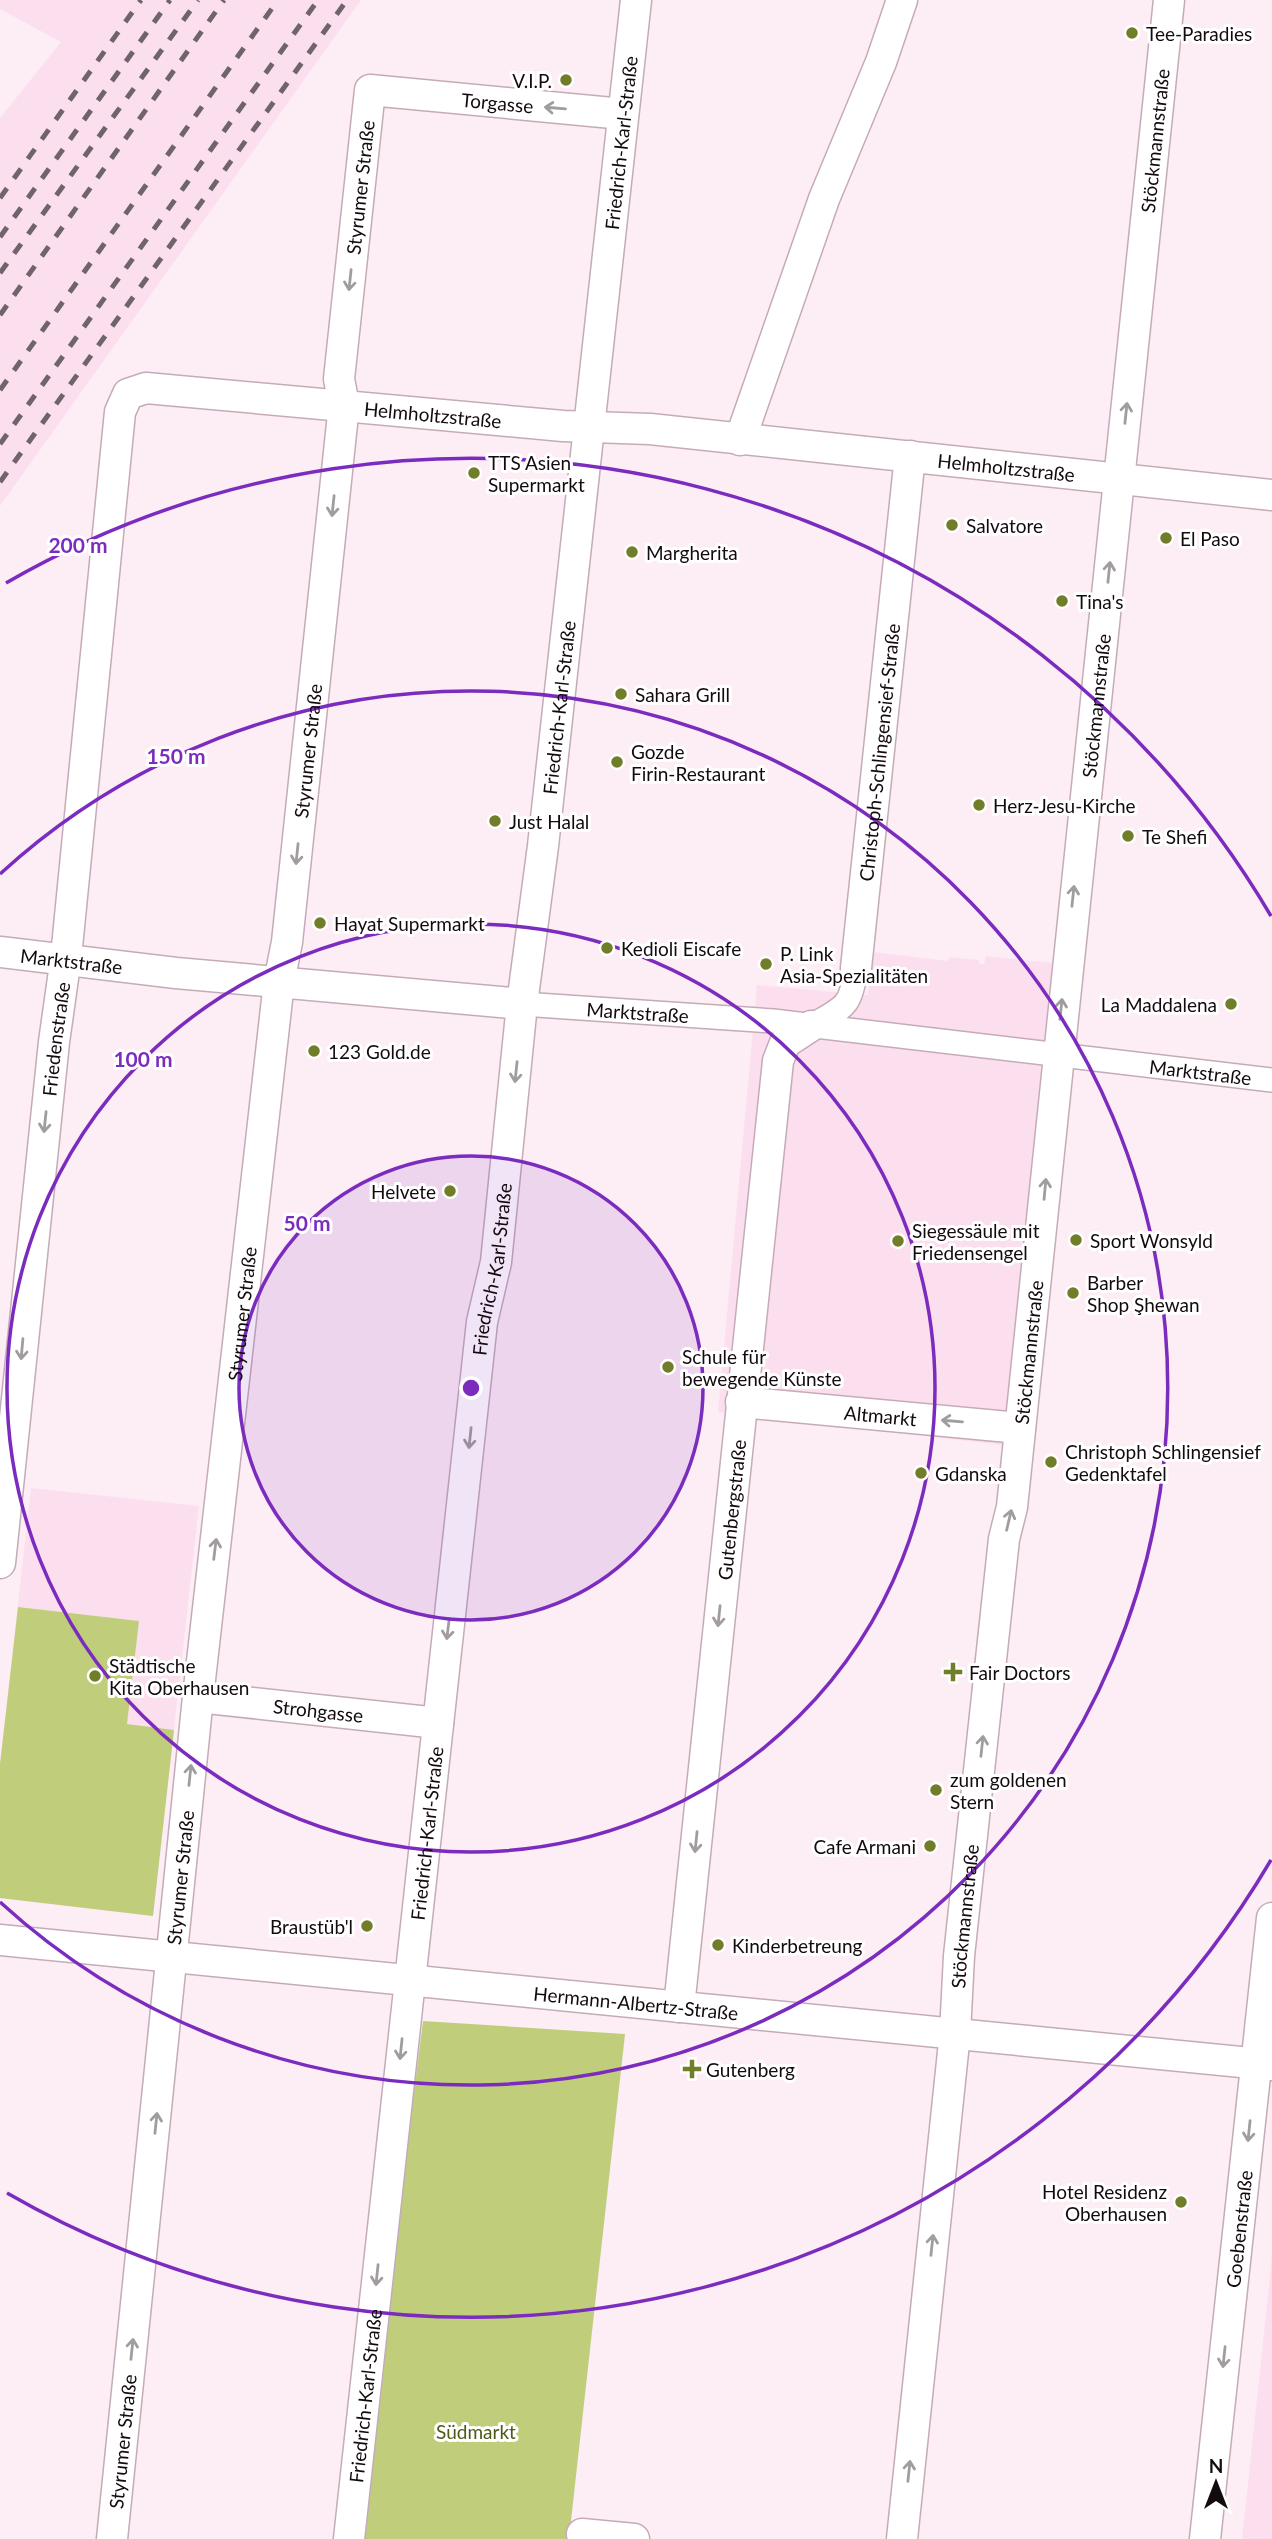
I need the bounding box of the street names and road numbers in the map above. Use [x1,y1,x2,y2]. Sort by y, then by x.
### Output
street label: Friedrich-Karl-Straße [599,55,641,231]
street label: Stöckmannstraße [1135,67,1173,214]
street label: Torgasse [460,87,535,117]
street label: Styrumer Straße [341,119,378,256]
street label: Helmholtzstraße [363,396,503,432]
street label: Helmholtzstraße [936,448,1076,486]
street label: Friedrich-Karl-Straße [537,619,579,796]
street label: Christoph-Schlingensief-Straße [854,622,904,882]
street label: Stöckmannstraße [1077,632,1114,779]
street label: Styrumer Straße [289,682,326,819]
street label: Marktstraße [19,943,124,978]
street label: Friedenstraße [37,980,74,1097]
street label: Marktstraße [586,997,690,1027]
street label: Marktstraße [1148,1054,1253,1089]
street label: Friedrich-Karl-Straße [467,1182,515,1357]
street label: Styrumer Straße [222,1245,260,1382]
street label: Stöckmannstraße [1009,1279,1047,1425]
street label: Altmarkt [843,1400,918,1430]
street label: Gutenbergstraße [712,1438,750,1581]
street label: Strohgasse [272,1694,365,1726]
street label: Friedrich-Karl-Straße [405,1745,447,1921]
street label: Styrumer Straße [161,1809,198,1946]
street label: Stöckmannstraße [946,1843,983,1989]
street label: Hermann-Albertz-Straße [532,1981,739,2024]
street label: Goebenstraße [1221,2169,1256,2289]
street label: Friedrich-Karl-Straße [344,2308,386,2484]
street label: Styrumer Straße [104,2373,140,2510]

